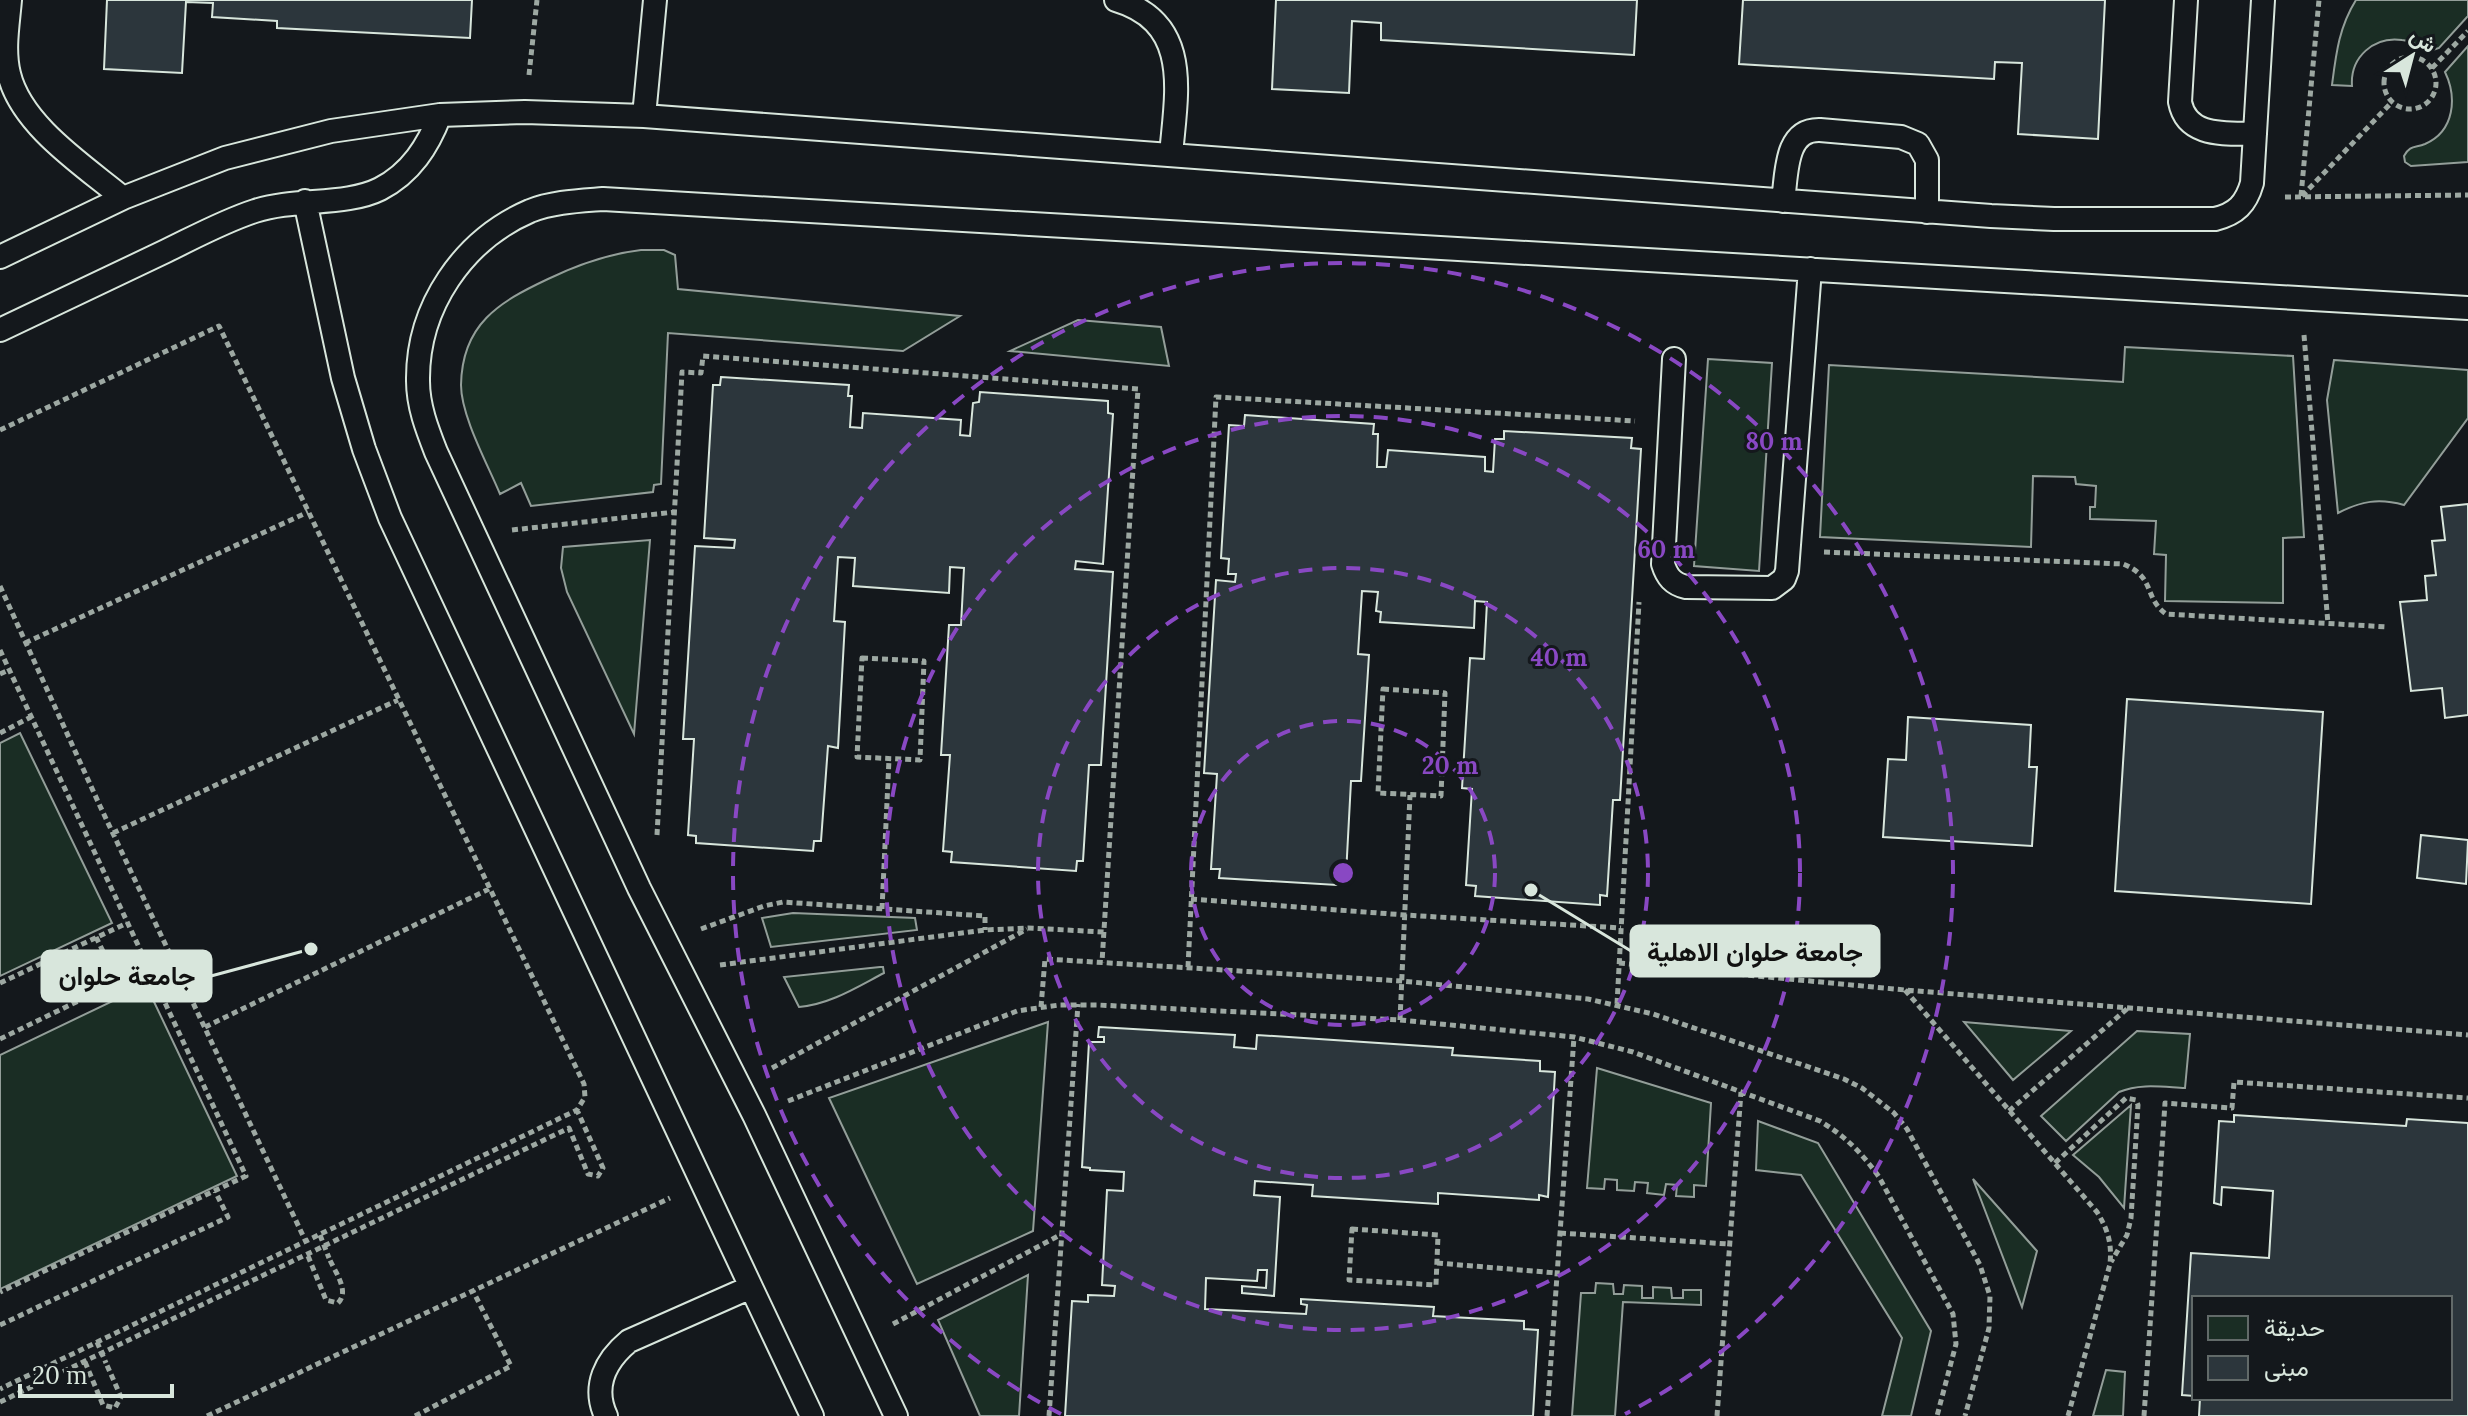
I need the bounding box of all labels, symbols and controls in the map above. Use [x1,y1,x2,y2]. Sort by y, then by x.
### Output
north arrow [2372,16,2452,96]
text: ش [2405,21,2443,59]
text: 80 m [1745,426,1803,457]
text: 60 m [1637,534,1695,565]
text: 40 m [1531,642,1587,673]
text: 20 m [1422,750,1478,781]
centre of rings [1329,859,1357,887]
callout: جامعة حلوان الاهلية [1631,926,1879,976]
text: جامعة حلوان الاهلية [1647,935,1863,968]
callout: جامعة حلوان [42,951,211,1001]
text: جامعة حلوان [59,959,196,992]
legend [2192,1296,2452,1400]
text: حديقة [2264,1312,2325,1343]
scale bar [20,1348,172,1398]
text: مبنى [2264,1352,2309,1383]
text: 20 m [32,1360,88,1391]

